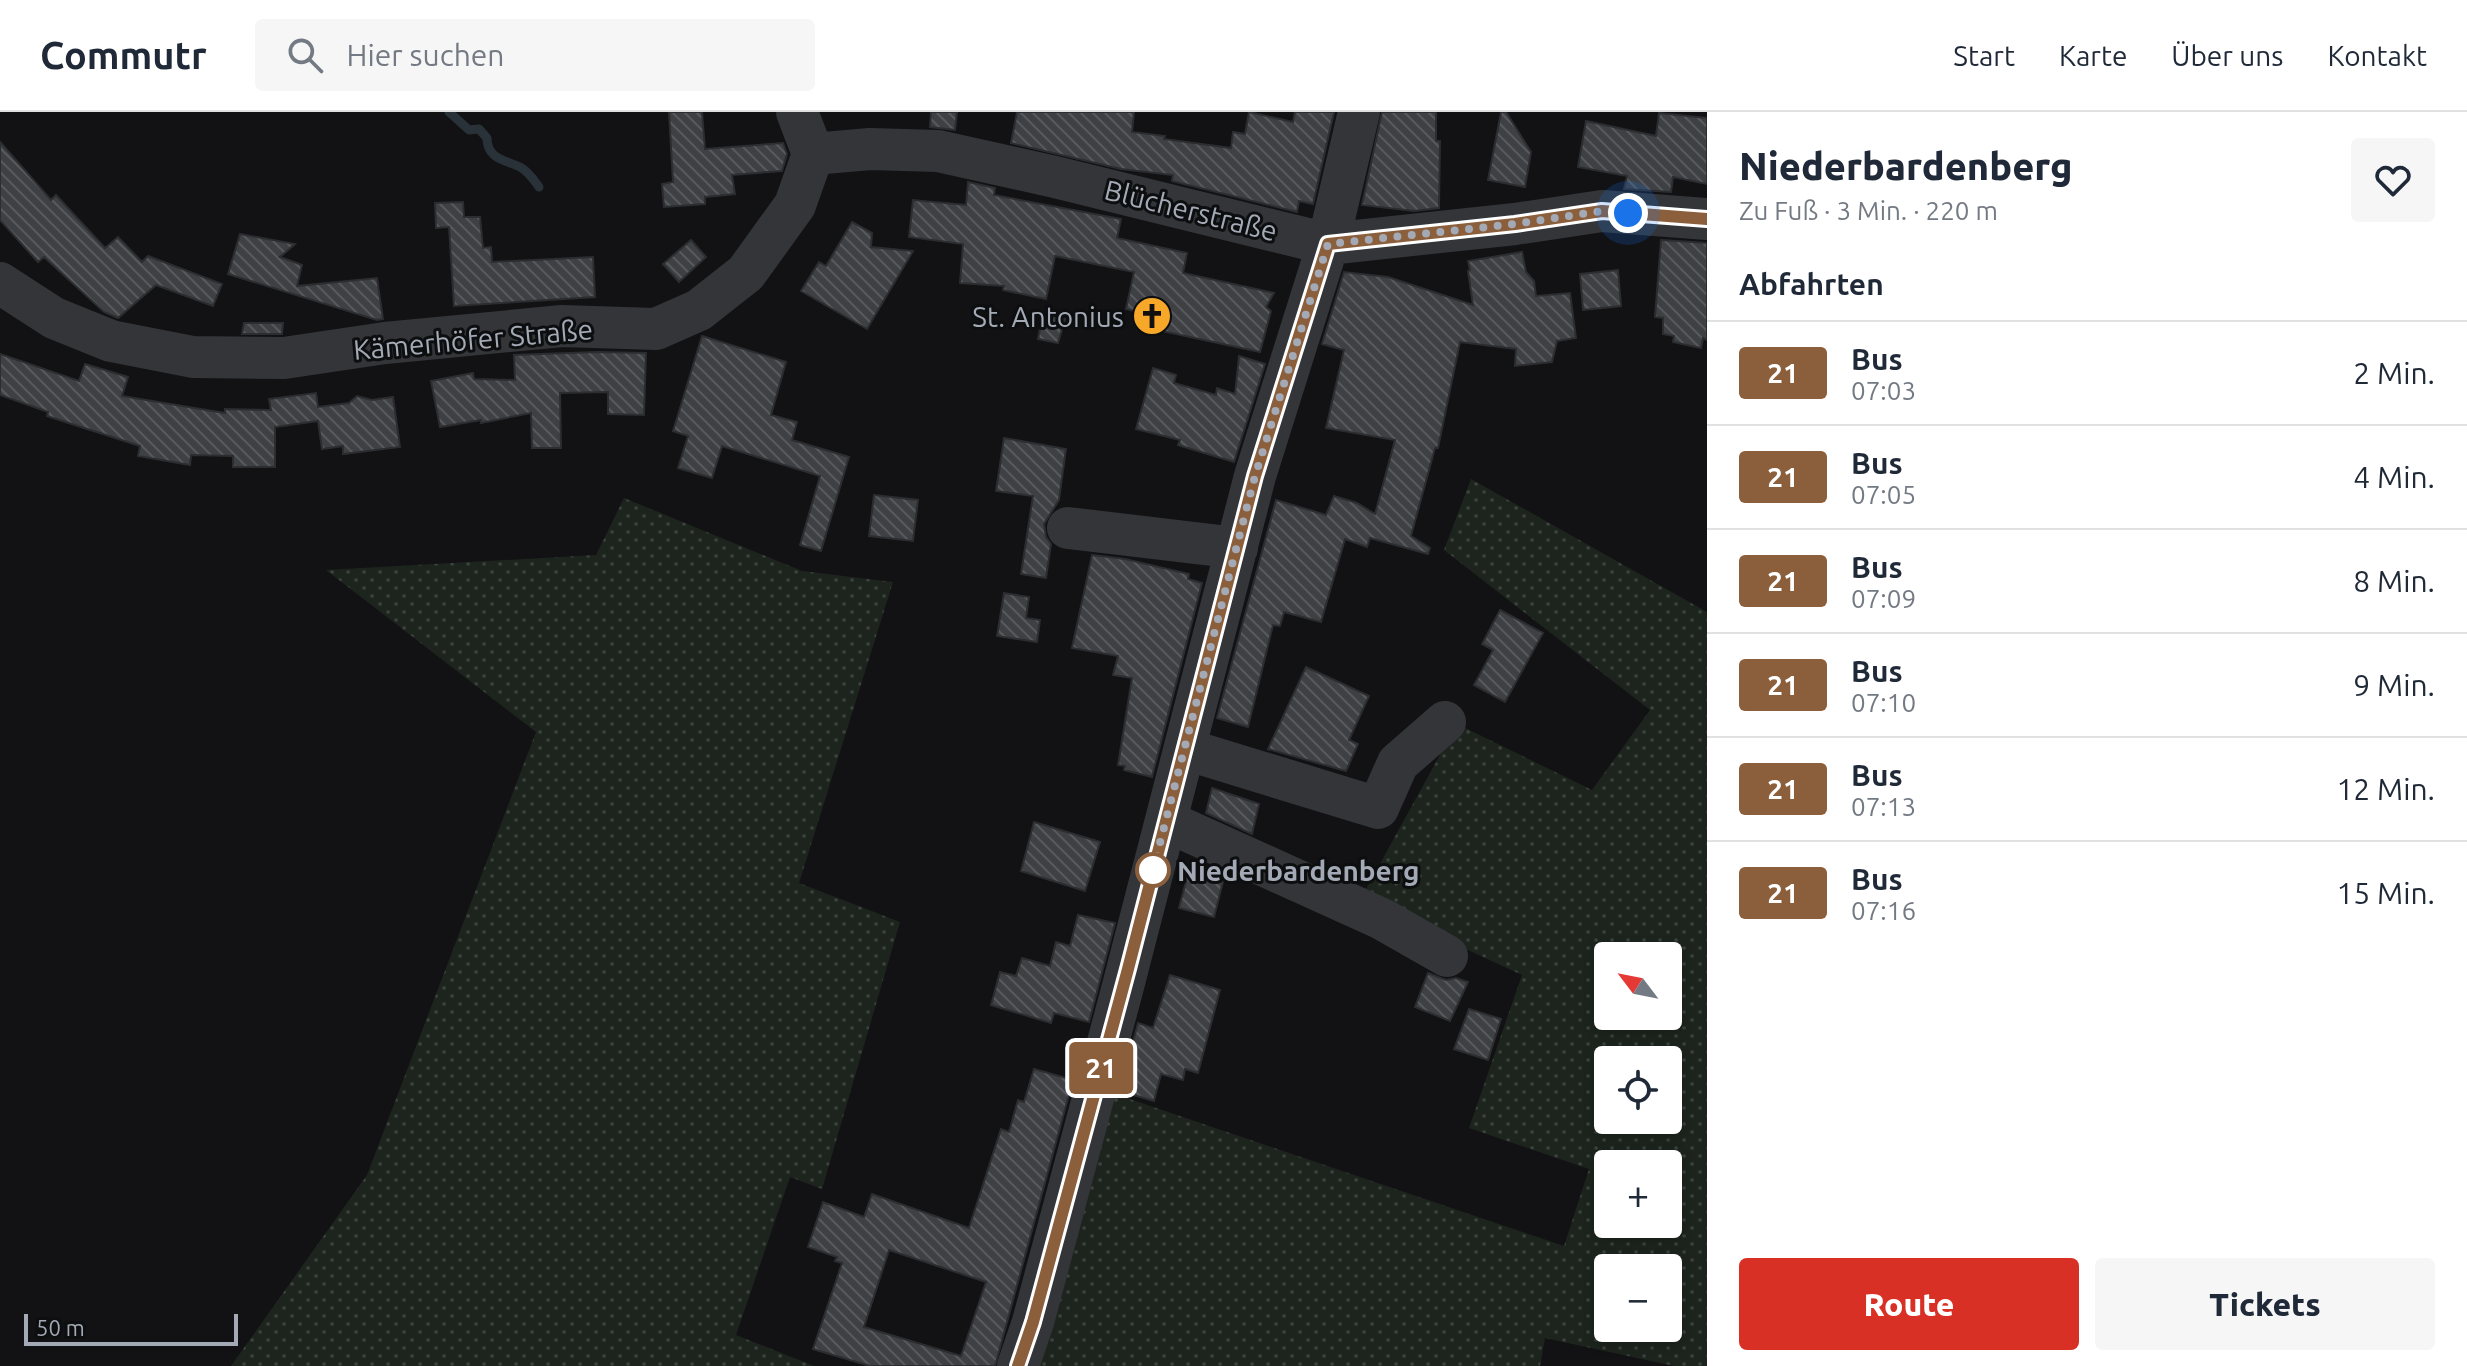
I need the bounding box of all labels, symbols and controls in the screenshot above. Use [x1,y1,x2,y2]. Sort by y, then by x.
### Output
search box [255,19,815,91]
icon: search [283,33,327,77]
text: Commutr [40,34,207,76]
text: Hier suchen [347,38,504,72]
text: Start [1953,40,2015,71]
text: Karte [2059,40,2127,71]
text: Über uns [2171,40,2283,71]
text: Kontakt [2327,40,2427,71]
button: heart [2351,138,2435,222]
text: Niederbardenberg [1739,145,2073,187]
street label: Blücherstraße [1102,174,1280,246]
your location [1608,193,1648,233]
text: Zu Fuß · 3 Min. · 220 m [1739,196,1998,225]
text: Abfahrten [1739,267,1884,301]
church icon: St. Antonius [1131,295,1173,337]
place label: St. Antonius [972,301,1124,332]
street label: Kämerhöfer Straße [352,313,594,365]
text: Bus [1851,342,1903,376]
text: 2 Min. [2353,356,2435,390]
text: 21 [1767,357,1799,388]
text: 07:03 [1851,376,1916,405]
text: Bus [1851,446,1903,480]
text: 4 Min. [2353,460,2435,494]
text: 21 [1767,461,1799,492]
text: 07:05 [1851,480,1916,509]
text: Bus [1851,550,1903,584]
text: 8 Min. [2353,564,2435,598]
text: 21 [1767,565,1799,596]
text: 07:09 [1851,584,1916,613]
text: Bus [1851,654,1903,688]
text: 9 Min. [2353,668,2435,702]
text: 21 [1767,669,1799,700]
text: 07:10 [1851,688,1916,717]
text: Bus [1851,758,1903,792]
text: 12 Min. [2336,772,2435,806]
text: 21 [1767,773,1799,804]
text: 07:13 [1851,792,1916,821]
marker: Niederbardenberg [1136,853,1170,887]
place label: Niederbardenberg [1177,855,1419,886]
text: Bus [1851,862,1903,896]
text: 15 Min. [2336,876,2435,910]
text: 21 [1767,877,1799,908]
text: 07:16 [1851,896,1916,925]
north arrow [1594,942,1682,1030]
map controls [1594,942,1682,1342]
line badge: 21 [1065,1042,1137,1094]
button: locate [1594,1046,1682,1134]
text: 21 [1085,1052,1117,1083]
button: + [1594,1150,1682,1238]
button: − [1594,1254,1682,1342]
button: Route [1739,1258,2079,1350]
button: Tickets [2095,1258,2435,1350]
scale bar [24,1310,238,1346]
text: 50 m [36,1315,85,1340]

